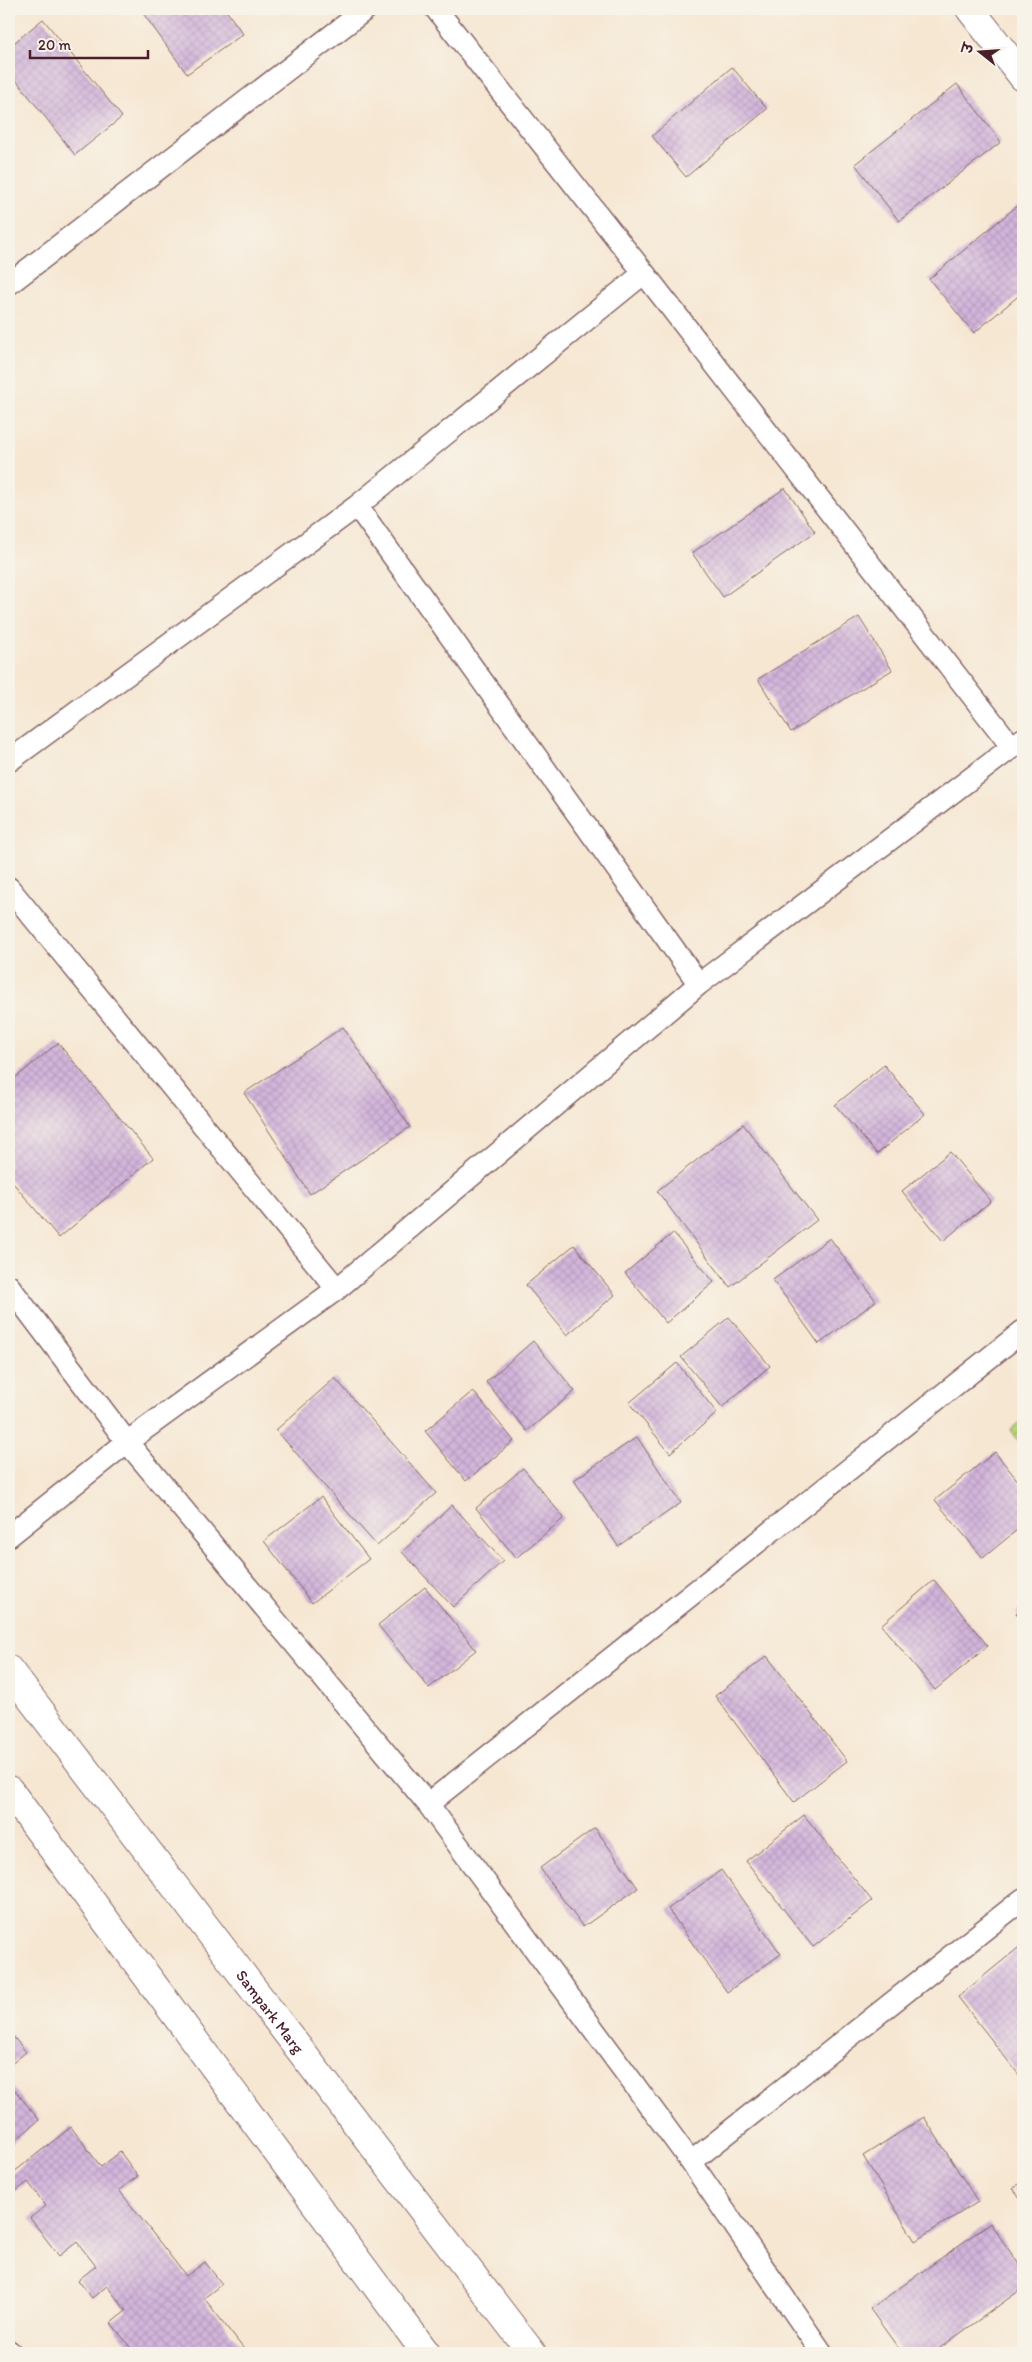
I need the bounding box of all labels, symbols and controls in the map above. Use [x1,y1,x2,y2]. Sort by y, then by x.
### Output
scale bar [30,28,148,60]
north arrow [954,28,1004,78]
text: 20 m [38,36,72,54]
text: उ [958,40,978,57]
street label: Sampark Marg [232,1966,309,2057]

